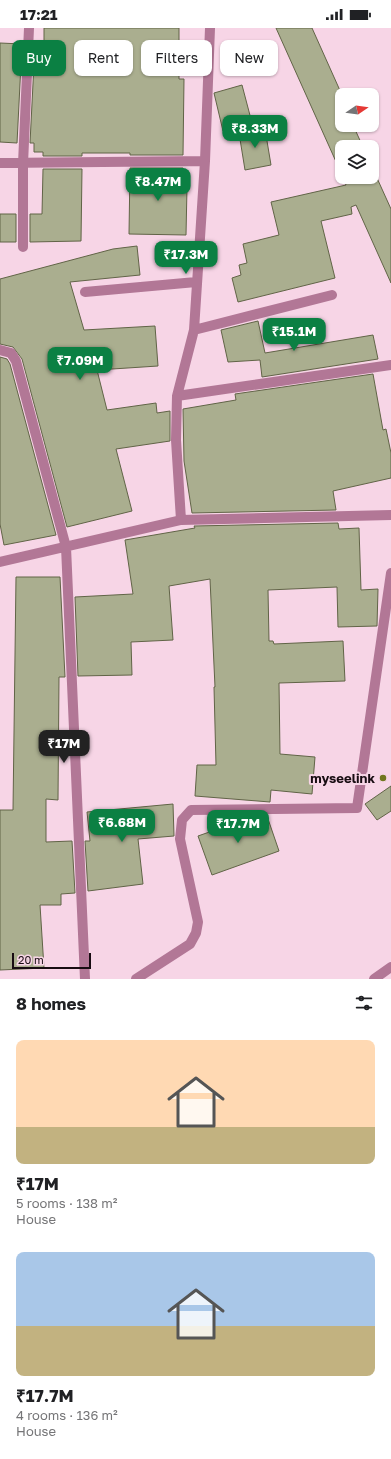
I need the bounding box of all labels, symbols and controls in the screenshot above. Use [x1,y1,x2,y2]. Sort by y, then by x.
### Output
text: 17:21 [20,5,58,23]
chip: Buy [12,40,66,76]
chip: Rent [74,40,133,76]
chip: Filters [141,40,212,76]
chip: New [220,40,278,76]
north arrow [335,88,379,132]
map controls [335,88,379,184]
pin: ₹8.33M [222,115,288,149]
text: ₹8.33M [231,120,279,136]
button: layers [335,140,379,184]
pin: ₹8.47M [125,168,191,202]
text: ₹8.47M [135,173,181,189]
pin: ₹17.3M [153,241,219,275]
text: ₹17.3M [164,246,208,262]
pin: ₹15.1M [261,318,327,352]
text: ₹15.1M [272,323,316,339]
pin: ₹7.09M [47,347,113,381]
text: ₹7.09M [57,352,103,368]
pin: ₹17M [40,730,88,764]
text: ₹17M [48,735,80,751]
place label: myseelink [310,770,375,786]
marker: myseelink [378,773,388,783]
pin: ₹6.68M [89,809,155,843]
pin: ₹17.7M [205,810,271,844]
text: ₹6.68M [98,814,146,830]
text: ₹17.7M [216,815,260,831]
scale bar [12,951,91,970]
text: 20 m [18,953,44,966]
icon: filters [353,992,375,1014]
text: 8 homes [16,993,86,1014]
icon: home [160,1066,232,1138]
text: ₹17M [16,1173,59,1194]
text: 5 rooms · 138 m² [16,1195,117,1211]
text: House [16,1211,56,1227]
icon: home [160,1278,232,1350]
text: ₹17.7M [16,1385,74,1406]
text: 4 rooms · 136 m² [16,1407,118,1423]
text: House [16,1423,56,1439]

